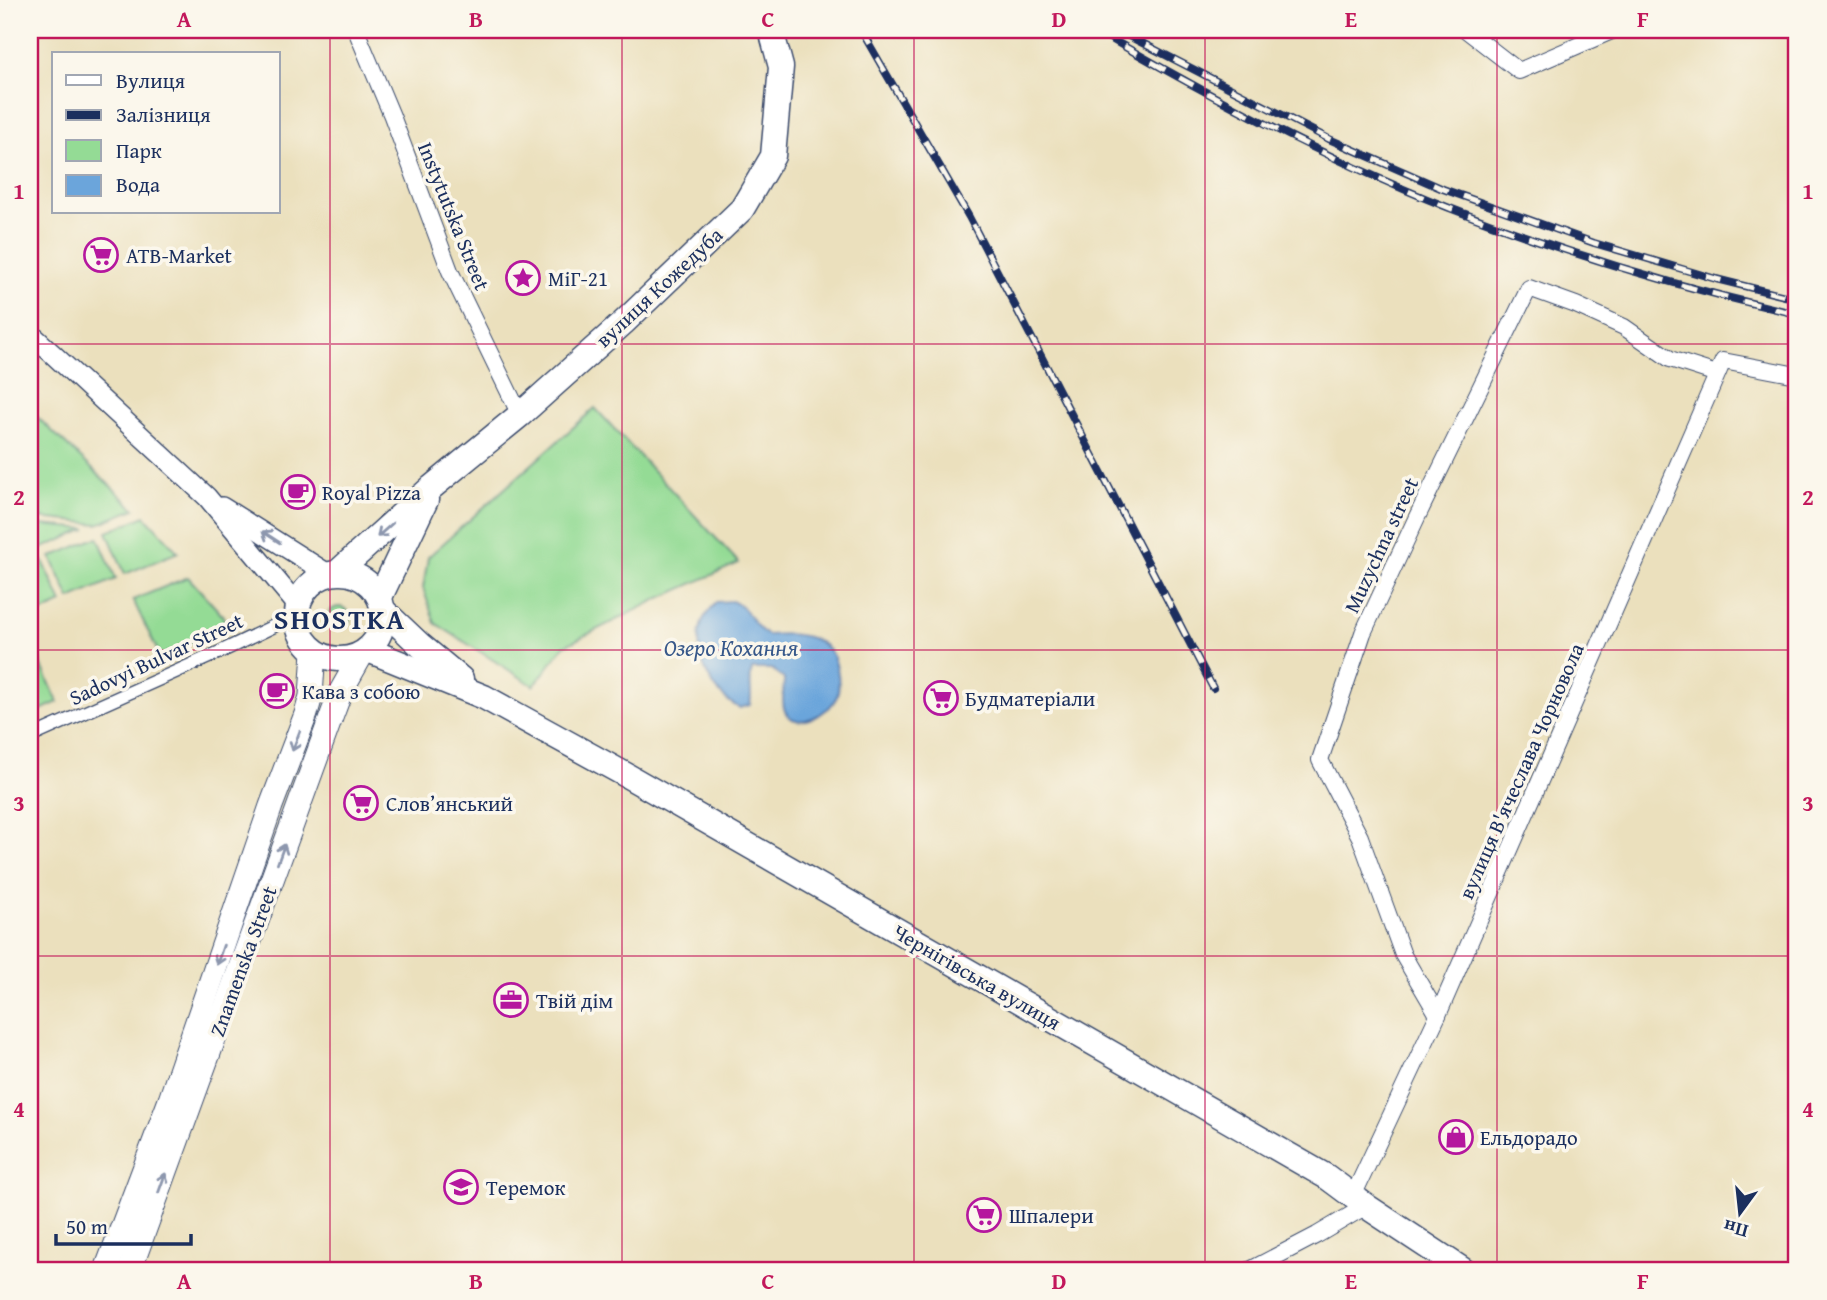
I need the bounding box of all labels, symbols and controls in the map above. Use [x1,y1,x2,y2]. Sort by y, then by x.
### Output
text: A [177,2,192,35]
text: B [469,2,483,35]
text: C [761,2,775,35]
text: D [1052,2,1067,35]
text: E [1345,2,1357,35]
text: F [1637,2,1649,35]
legend [52,52,280,214]
text: Вулиця [116,65,186,96]
text: Залізниця [116,99,211,130]
text: Парк [116,135,162,166]
street label: Instytutska Street [410,137,498,295]
text: Вода [116,169,160,200]
text: 1 [13,174,25,207]
text: 1 [1802,174,1814,207]
street label: вулиця Кожедуба [588,220,730,354]
supermarket icon: ATB-Market [82,236,120,274]
place label: ATB-Market [126,240,232,271]
place icon: МіГ-21 [504,259,542,297]
place label: МіГ-21 [548,263,608,294]
street label: Muzychna street [1336,472,1426,618]
cafe icon: Royal Pizza [279,473,317,511]
place label: Royal Pizza [322,477,421,508]
text: 2 [13,480,25,513]
text: 2 [1802,480,1814,513]
one-way arrow [377,521,394,538]
one-way arrow [261,530,281,544]
district label: SHOSTKA [274,598,406,639]
street label: Sadovyi Bulvar Street [64,605,249,713]
water label: Озеро Кохання [664,631,798,664]
street label: вулиця В'ячеслава Чорновола [1450,638,1592,904]
cafe icon: Кава з собою [258,672,296,710]
place label: Кава з собою [302,676,420,707]
supermarket icon: Будматеріали [922,679,960,717]
place label: Будматеріали [965,683,1095,714]
one-way arrow [288,729,301,751]
supermarket icon: Слов’янський [342,784,380,822]
text: 3 [13,786,25,819]
text: 3 [1802,786,1814,819]
place label: Слов’янський [386,788,513,819]
one-way arrow [275,843,288,865]
street label: Znamenska Street [201,881,285,1041]
street label: Чернігівська вулиця [887,916,1067,1038]
one-way arrow [213,944,226,966]
office icon: Твій дім [492,981,530,1019]
place label: Твій дім [536,985,613,1016]
text: 4 [13,1092,25,1125]
text: 4 [1802,1092,1814,1125]
shop icon: Ельдорадо [1437,1118,1475,1156]
place label: Ельдорадо [1480,1122,1578,1153]
school or university icon: Теремок [442,1168,480,1206]
place label: Теремок [486,1172,566,1203]
one-way arrow [157,1173,169,1195]
north arrow [1704,1178,1774,1248]
supermarket icon: Шпалери [965,1196,1003,1234]
place label: Шпалери [1009,1200,1094,1231]
scale bar [56,1202,191,1246]
text: 50 m [66,1211,108,1242]
text: Пн [1720,1213,1751,1246]
text: A [177,1264,192,1297]
text: B [469,1264,483,1297]
text: C [761,1264,775,1297]
text: D [1052,1264,1067,1297]
text: E [1345,1264,1357,1297]
text: F [1637,1264,1649,1297]

